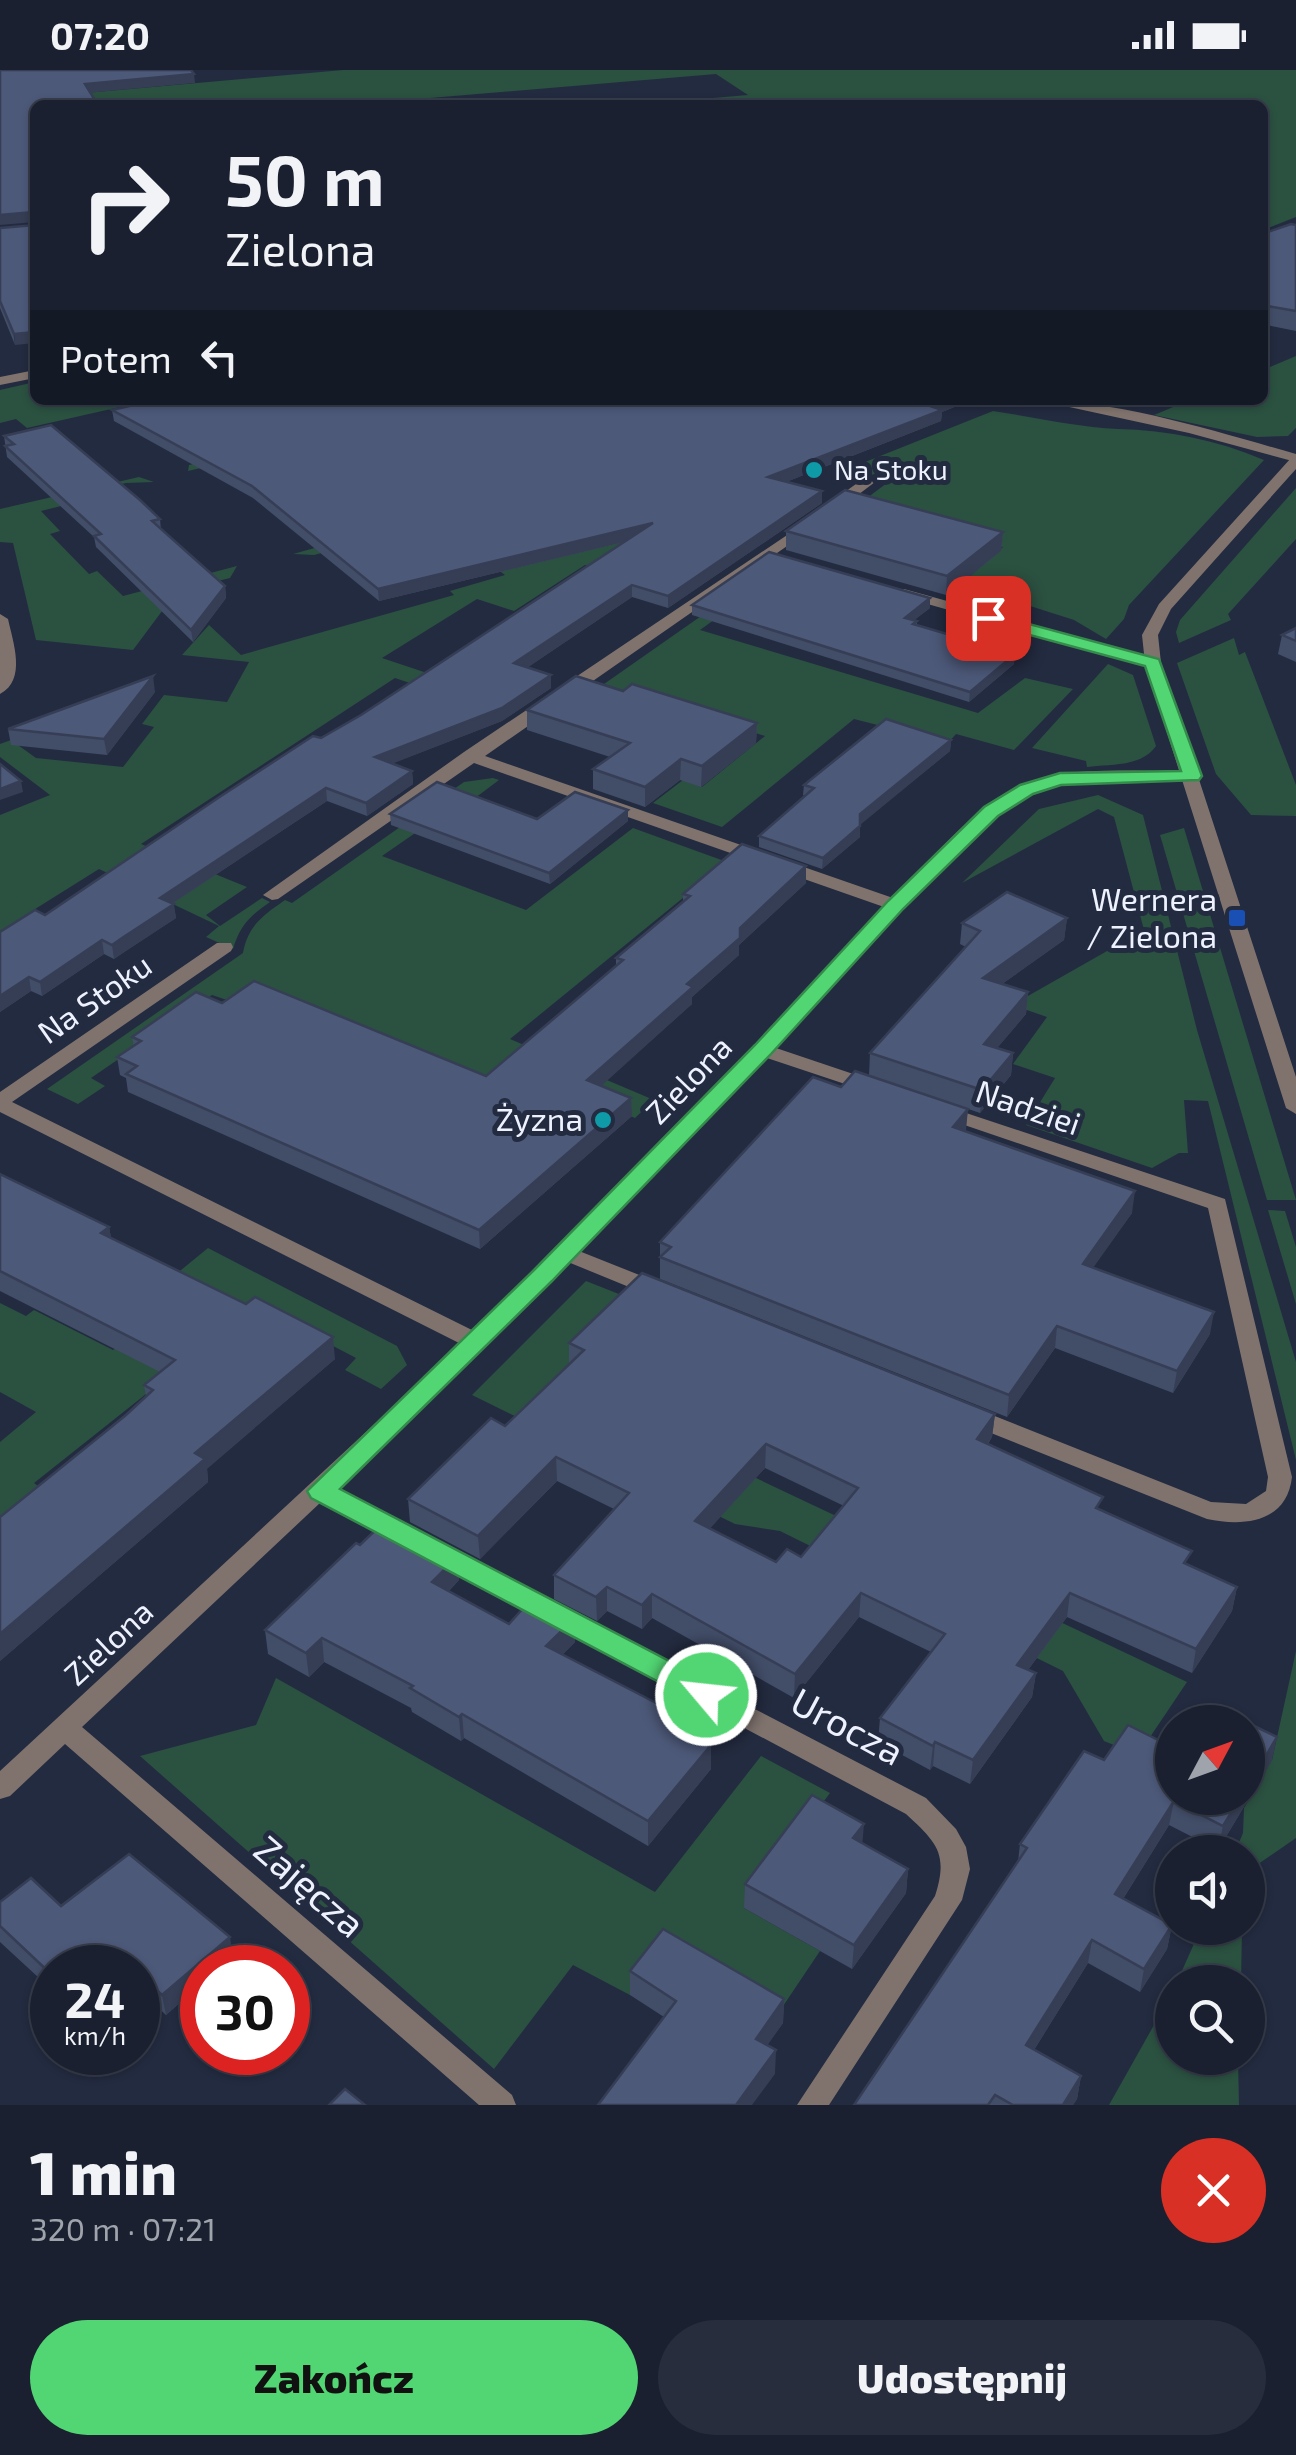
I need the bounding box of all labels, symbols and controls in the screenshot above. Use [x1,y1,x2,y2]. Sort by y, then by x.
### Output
text: 07:20 [50,12,150,58]
text: 50 m [225,136,385,220]
icon: right [60,140,190,270]
text: Zielona [225,221,376,275]
icon: left [192,330,247,385]
text: Potem [60,335,172,381]
place label: Na Stoku [834,452,948,486]
marker: Na Stoku [803,459,825,481]
pin [946,576,1031,661]
icon: arrive [961,591,1016,646]
place label: Wernera / Zielona [1086,879,1217,954]
marker: Wernera / Zielona [1226,907,1248,929]
street label: Na Stoku [30,945,158,1050]
street label: Zielona [637,1027,738,1130]
street label: Nadziei [971,1071,1086,1142]
place label: Żyzna [496,1099,583,1137]
marker: Żyzna [592,1109,614,1131]
street label: Zielona [56,1591,160,1692]
position arrow [654,1643,758,1747]
street label: Urocza [784,1677,912,1774]
north arrow [1155,1705,1265,1815]
map controls [1155,1705,1265,2075]
street label: Zajęcza [246,1825,375,1946]
button: sound [1155,1835,1265,1945]
speed limit sign: 30 [180,1945,310,2075]
button: search [1155,1965,1265,2075]
text: 24 [65,1968,125,2028]
text: km/h [64,2020,126,2050]
text: 1 min [30,2135,177,2207]
button: close [1161,2138,1266,2243]
text: 320 m · 07:21 [30,2209,216,2247]
button: Zakończ [30,2320,638,2435]
button: Udostępnij [658,2320,1266,2435]

